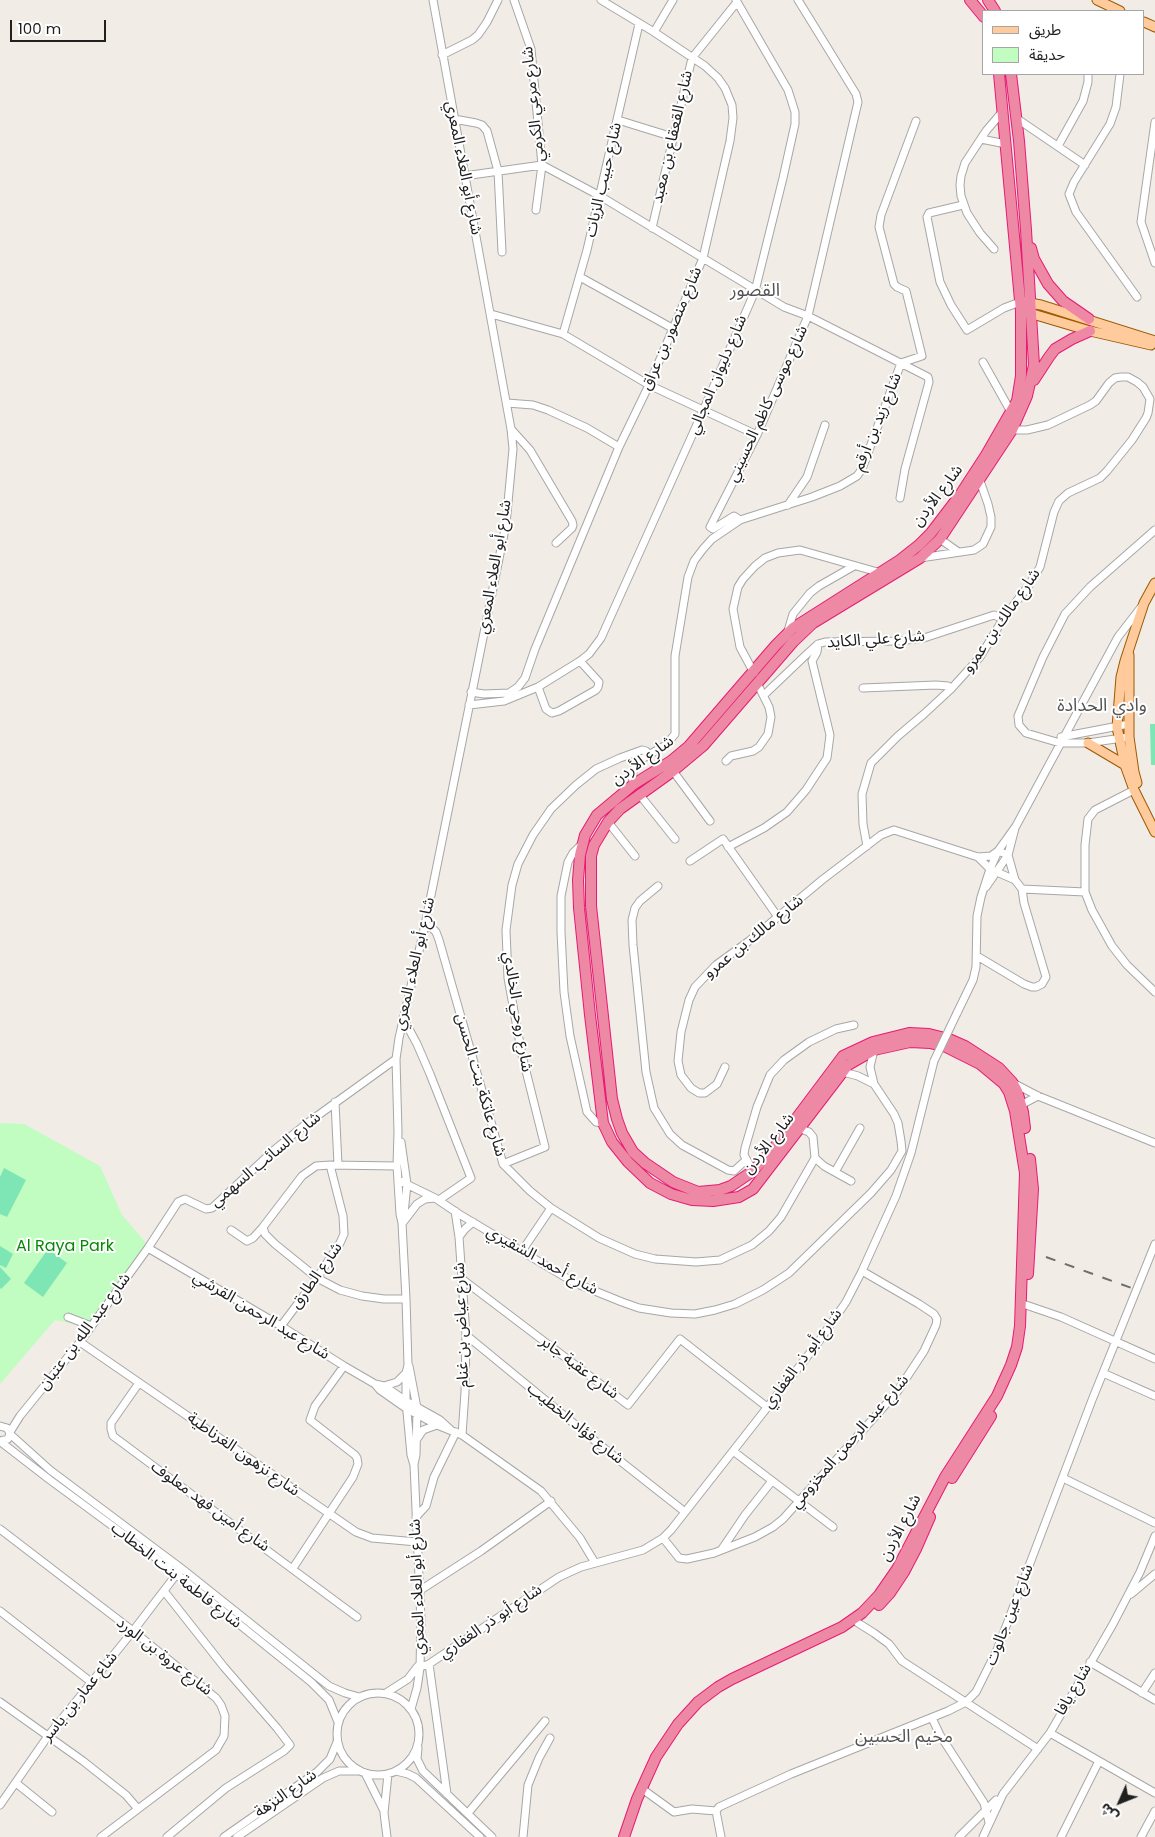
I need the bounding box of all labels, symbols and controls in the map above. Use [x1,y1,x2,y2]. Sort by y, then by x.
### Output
scale bar [12,10,109,42]
legend [982,10,1145,75]
text: 100 m [18,18,61,39]
text: طريق [1029,19,1061,40]
text: حديقة [1029,44,1065,65]
street label: شارع مرعي الكرمي [518,45,550,163]
street label: شارع القعقاع بن معبد [648,69,698,205]
street label: شارع أبو العلاء المعري [441,99,485,237]
street label: شارع حبيب الزيات [581,121,627,239]
street label: شارع منصور بن عراق [637,264,707,394]
district label: القصور [730,280,780,302]
street label: شارع دليوان المجالي [684,312,752,438]
street label: شارع موسى كاظم الحسيني [723,323,813,485]
street label: شارع زيد بن أرقم [850,370,906,474]
street label: شارع الأردن [908,461,968,531]
street label: شارع أبو العلاء المعري [474,498,516,636]
street label: شارع مالك بن عمرو [959,565,1045,677]
street label: شارع علي الكايد [826,627,926,653]
district label: وادي الحدادة [1057,695,1147,717]
street label: شارع الأردن [608,732,678,790]
street label: شارع مالك بن عمرو [700,891,808,983]
street label: شارع أبو العلاء المعري [390,896,440,1032]
street label: شارع روحي الخالدي [498,950,536,1074]
street label: شارع عاتكة بنت الحسن [450,1011,510,1159]
street label: شارع السائب السهمي [207,1108,325,1212]
street label: شارع الأردن [739,1110,799,1178]
street label: شارع أحمد الشقيري [483,1222,601,1300]
park label: Al Raya Park [16,1237,114,1257]
street label: شارع الطارق [287,1239,347,1313]
street label: شارع عياض بن غنام [450,1262,474,1388]
street label: شارع عبد الرحمن القرشي [189,1268,333,1364]
street label: شارع عبد الله بن عتبان [35,1270,135,1394]
street label: شارع أبو ذر الغفاري [759,1305,847,1413]
street label: شارع عقبة جابر [536,1332,622,1404]
street label: شارع عبد الرحمن المخزومي [787,1371,913,1513]
street label: شارع فؤاد الخطيب [523,1379,627,1469]
street label: شارع نزهون الغرناطية [183,1409,303,1501]
street label: شارع أمين فهد معلوف [147,1457,273,1557]
street label: شارع الأردن [876,1491,926,1565]
street label: شارع فاطمة بنت الخطاب [107,1519,245,1633]
street label: شارع أبو العلاء المعري [406,1519,430,1655]
street label: شارع عين جالوت [982,1562,1038,1668]
street label: شارع أبو ذر الغفاري [436,1580,546,1664]
street label: شارع عروة بن الورد [112,1614,216,1700]
street label: شاع عمار بن ياسر [38,1648,122,1746]
street label: شارع يافا [1052,1661,1096,1719]
district label: مخيم الحسين [855,1726,953,1748]
street label: شارع النزهة [251,1766,321,1822]
north arrow [1095,1777,1145,1827]
text: ش [1095,1799,1123,1826]

